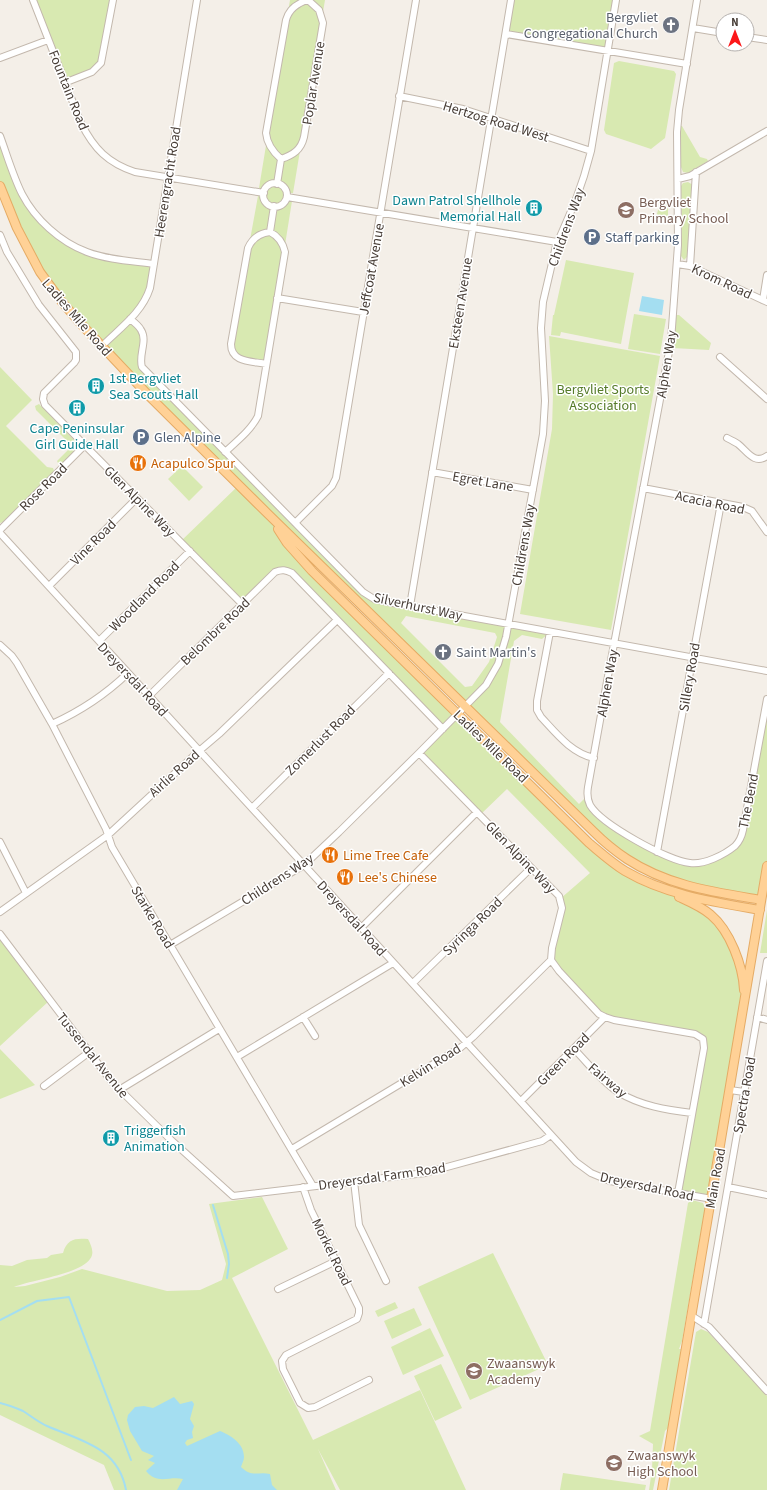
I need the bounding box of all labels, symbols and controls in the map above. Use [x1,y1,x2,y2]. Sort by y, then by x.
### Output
place label: Bergvliet Congregational Church [524,8,658,44]
north arrow [715,12,755,52]
church icon: Bergvliet Congregational Church [661,15,681,35]
text: N [731,15,739,30]
street label: Poplar Avenue [298,40,330,126]
street label: Fountain Road [43,47,93,134]
street label: Hertzog Road West [440,96,551,148]
street label: Heerengracht Road [149,125,187,239]
street label: Childrens Way [543,185,591,270]
place label: Dawn Patrol Shellhole Memorial Hall [392,191,521,227]
place label: Bergvliet Primary School [639,193,729,229]
building icon: Dawn Patrol Shellhole Memorial Hall [524,198,544,218]
school or university icon: Bergvliet Primary School [616,200,636,220]
street label: Jeffcoat Avenue [354,222,390,317]
parking icon: Staff parking [582,227,602,247]
place label: Staff parking [605,228,679,248]
street label: Eksteen Avenue [444,256,478,350]
street label: Krom Road [688,259,755,305]
street label: Ladies Mile Road [37,274,116,361]
street label: Alphen Way [652,328,682,399]
place label: 1st Bergvliet Sea Scouts Hall [109,369,199,405]
building icon: 1st Bergvliet Sea Scouts Hall [86,376,106,396]
park label: Bergvliet Sports Association [557,380,650,416]
building icon: Cape Peninsular Girl Guide Hall [67,398,87,418]
place label: Cape Peninsular Girl Guide Hall [30,419,125,455]
parking icon: Glen Alpine [131,427,151,447]
place label: Glen Alpine [154,428,221,448]
restaurant icon: Acapulco Spur [128,453,148,473]
place label: Acapulco Spur [151,454,235,474]
street label: Rose Road [15,459,72,516]
street label: Glen Alpine Way [99,461,180,542]
street label: Egret Lane [451,467,515,497]
street label: Acacia Road [673,486,746,520]
street label: Childrens Way [507,502,541,588]
street label: Vine Road [66,515,121,570]
street label: Woodland Road [105,557,185,637]
street label: Silverhurst Way [372,588,464,626]
street label: Belombre Road [176,593,255,670]
street label: Dreyersdal Road [92,638,172,721]
street label: Sillery Road [674,641,706,713]
church icon: Saint Martin's [433,642,453,662]
place label: Saint Martin's [456,643,536,663]
street label: Alphen Way [592,647,624,719]
street label: Zomerlust Road [281,701,361,781]
street label: Ladies Mile Road [448,706,532,788]
street label: Airlie Road [145,745,205,802]
street label: The Bend [734,772,764,830]
street label: Glen Alpine Way [481,817,560,899]
restaurant icon: Lime Tree Cafe [320,845,340,865]
place label: Lime Tree Cafe [343,846,429,866]
street label: Childrens Way [237,849,318,911]
restaurant icon: Lee's Chinese [335,867,355,887]
place label: Lee's Chinese [358,868,437,888]
street label: Dreyersdal Road [312,876,391,961]
street label: Starke Road [126,882,179,953]
street label: Syringa Road [438,893,507,961]
street label: Tussendal Avenue [51,1008,133,1103]
street label: Green Road [533,1029,595,1091]
street label: Kelvin Road [396,1039,465,1093]
street label: Spectra Road [728,1055,762,1135]
street label: Fairway [583,1058,632,1103]
place label: Triggerfish Animation [124,1121,186,1157]
building icon: Triggerfish Animation [101,1128,121,1148]
street label: Main Road [701,1146,731,1210]
street label: Dreyersdal Farm Road [317,1158,447,1196]
street label: Dreyersdal Road [598,1167,696,1207]
street label: Morkel Road [306,1215,356,1289]
place label: Zwaanswyk Academy [487,1354,555,1390]
school or university icon: Zwaanswyk Academy [464,1361,484,1381]
place label: Zwaanswyk High School [627,1446,698,1482]
school or university icon: Zwaanswyk High School [604,1453,624,1473]

